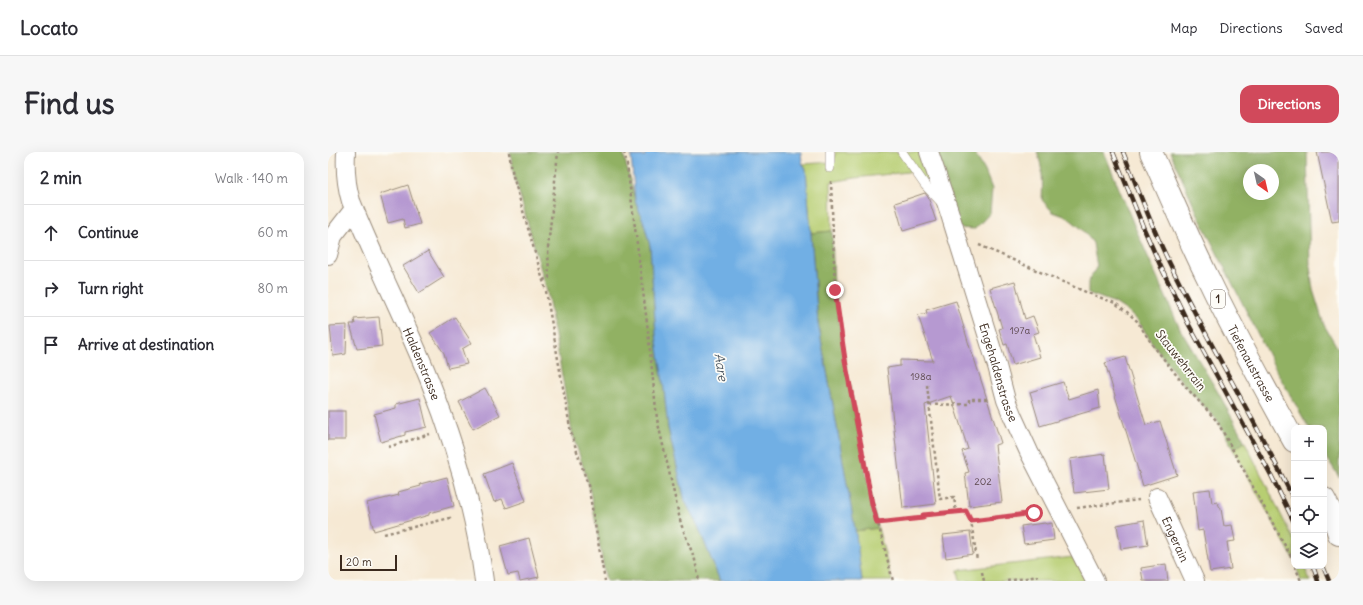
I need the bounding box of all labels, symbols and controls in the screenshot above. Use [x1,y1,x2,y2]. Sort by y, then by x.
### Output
text: Locato [20,16,78,40]
text: Map [1170,19,1197,37]
text: Directions [1219,19,1283,37]
text: Saved [1305,19,1343,37]
button: Directions [1240,85,1339,123]
text: Find us [24,86,115,122]
north arrow [1243,164,1279,200]
text: 2 min [40,167,82,189]
text: Walk · 140 m [215,170,288,187]
icon: ahead [40,222,62,244]
text: Continue [78,223,139,242]
text: 60 m [257,224,288,241]
icon: right [40,278,62,300]
text: Turn right [78,279,143,298]
text: 80 m [257,280,288,297]
route end [826,281,844,299]
road number: 1 [1211,290,1225,308]
street label: Engehaldenstrasse [977,321,1022,424]
street label: Tiefenaustrasse [1225,322,1278,404]
house number: 197a [1010,324,1030,337]
street label: Haldenstrasse [400,325,444,402]
street label: Stauwehrrain [1153,327,1209,394]
icon: arrive [40,334,62,356]
text: Arrive at destination [78,335,214,354]
water label: Aare [710,352,732,383]
house number: 198a [910,370,932,383]
map controls [1291,425,1327,569]
button: + [1291,425,1327,461]
button: − [1291,461,1327,497]
house number: 202 [974,475,992,488]
button: locate [1291,497,1327,533]
route start [1025,504,1043,522]
street label: Engerain [1159,514,1193,564]
button: layers [1291,533,1327,569]
scale bar [340,553,397,572]
text: 20 m [346,555,372,569]

